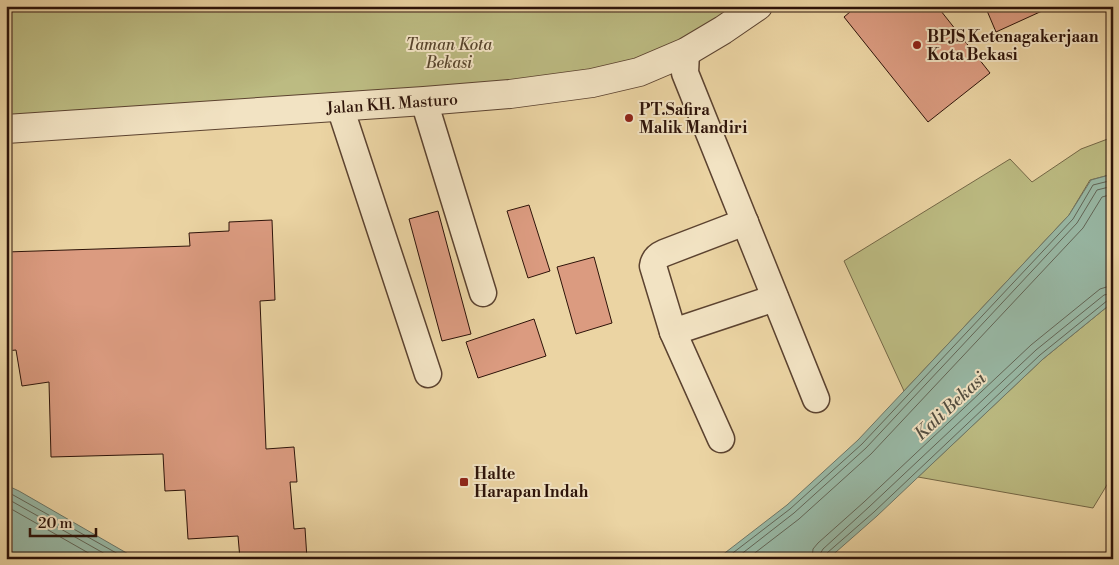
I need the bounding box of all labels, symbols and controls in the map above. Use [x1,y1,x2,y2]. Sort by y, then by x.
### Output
place label: BPJS Ketenagakerjaan Kota Bekasi [927,27,1099,65]
park label: Taman Kota Bekasi [406,35,492,73]
marker: BPJS Ketenagakerjaan Kota Bekasi [911,39,923,51]
street label: Jalan KH. Masturo [325,89,459,119]
place label: PT.Safira Malik Mandiri [639,100,747,138]
marker: PT.Safira Malik Mandiri [623,112,635,124]
water label: Kali Bekasi [909,367,992,446]
place label: Halte Harapan Indah [474,464,588,502]
marker: Halte Harapan Indah [458,476,470,488]
scale bar [30,505,96,537]
text: 20 m [38,514,73,533]

